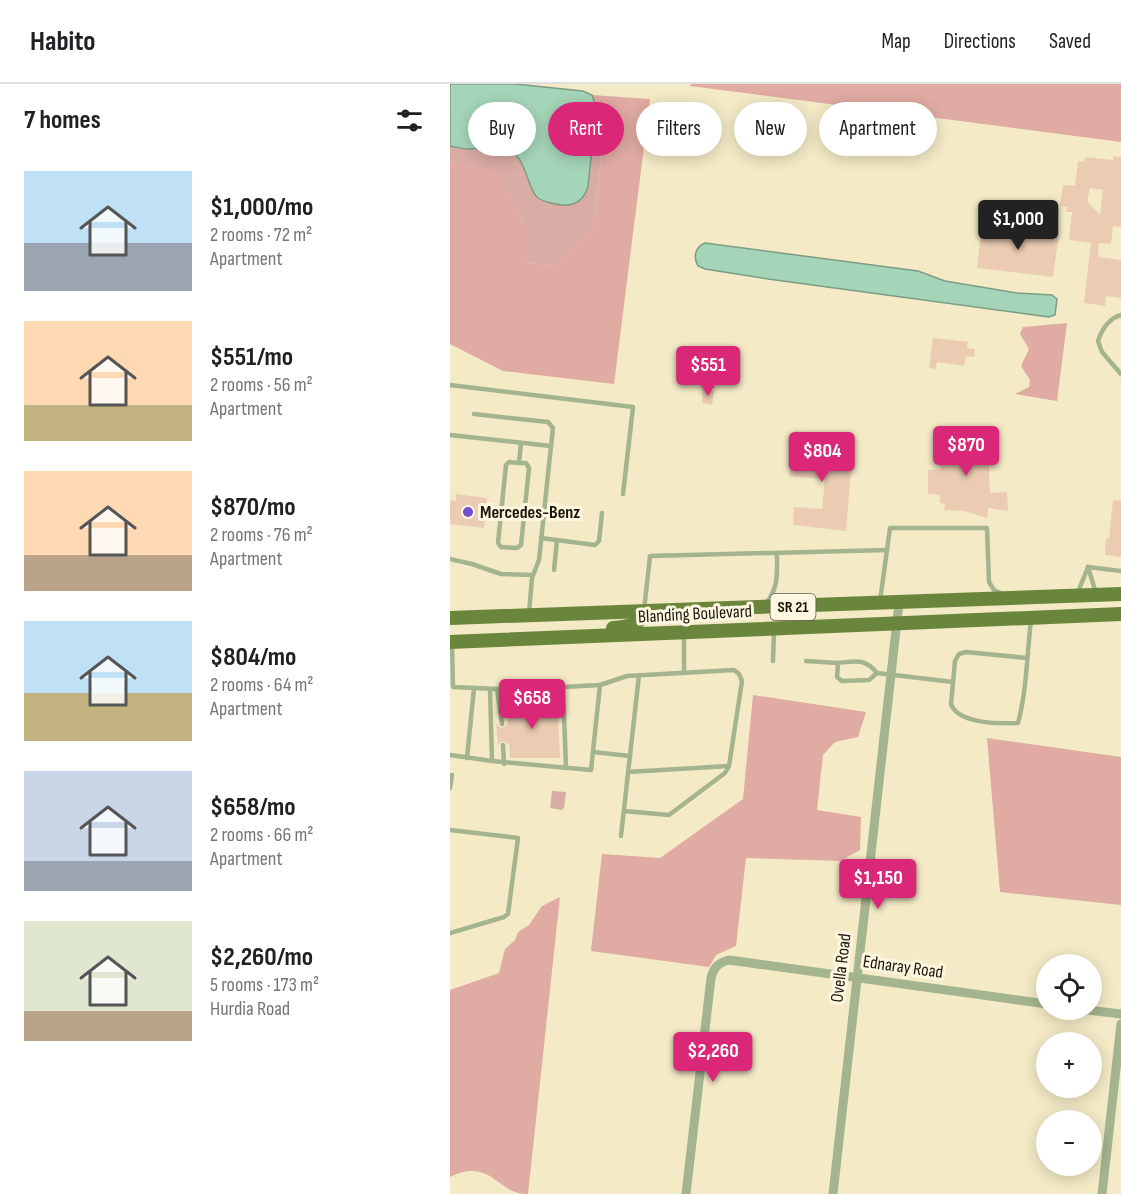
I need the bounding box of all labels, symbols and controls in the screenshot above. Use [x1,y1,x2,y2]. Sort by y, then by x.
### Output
text: Habito [30,25,96,58]
text: Map [881,29,911,54]
text: Directions [944,29,1016,54]
text: Saved [1049,29,1091,54]
chip: Buy [468,102,536,156]
chip: Rent [548,102,624,156]
chip: Filters [636,102,722,156]
chip: New [734,102,807,156]
chip: Apartment [819,102,937,156]
icon: filters [393,104,426,137]
text: 7 homes [24,105,101,136]
text: $1,000/mo [210,192,313,223]
icon: home [72,195,144,267]
pin: $1,000 [969,200,1067,251]
text: $1,000 [992,207,1044,231]
text: 2 rooms · 72 m² [210,223,312,247]
text: Apartment [210,247,283,271]
text: $551/mo [210,342,293,373]
icon: home [72,345,144,417]
pin: $551 [672,346,744,397]
text: $551 [690,353,726,377]
text: 2 rooms · 56 m² [210,373,313,397]
text: Apartment [210,397,283,421]
pin: $870 [930,426,1002,477]
pin: $804 [786,432,858,483]
text: $870 [947,433,985,457]
text: $804 [803,439,841,463]
text: $870/mo [210,492,296,523]
icon: home [72,495,144,567]
place label: Mercedes-Benz [480,502,580,523]
marker: Mercedes-Benz [461,505,475,519]
text: 2 rooms · 76 m² [210,523,313,547]
text: Apartment [210,547,283,571]
road number: SR 21 [770,594,816,620]
street label: Blanding Boulevard [637,601,753,627]
text: $804/mo [210,642,296,673]
icon: home [72,645,144,717]
text: 2 rooms · 64 m² [210,673,314,697]
pin: $658 [496,679,568,730]
text: $658 [513,686,551,710]
text: Apartment [210,697,283,721]
text: $658/mo [210,792,296,823]
icon: home [72,795,144,867]
text: 2 rooms · 66 m² [210,823,314,847]
text: Apartment [210,847,283,871]
pin: $1,150 [829,859,927,910]
text: $1,150 [853,866,903,890]
street label: Ovella Road [826,932,856,1004]
text: $2,260/mo [210,942,313,973]
icon: home [72,945,144,1017]
street label: Ednaray Road [861,951,945,983]
map controls [1036,954,1102,1176]
button: locate [1036,954,1102,1020]
text: 5 rooms · 173 m² [210,973,319,997]
text: Hurdia Road [210,997,290,1021]
pin: $2,260 [664,1032,762,1083]
button: + [1036,1032,1102,1098]
text: $2,260 [687,1039,739,1063]
button: − [1036,1110,1102,1176]

